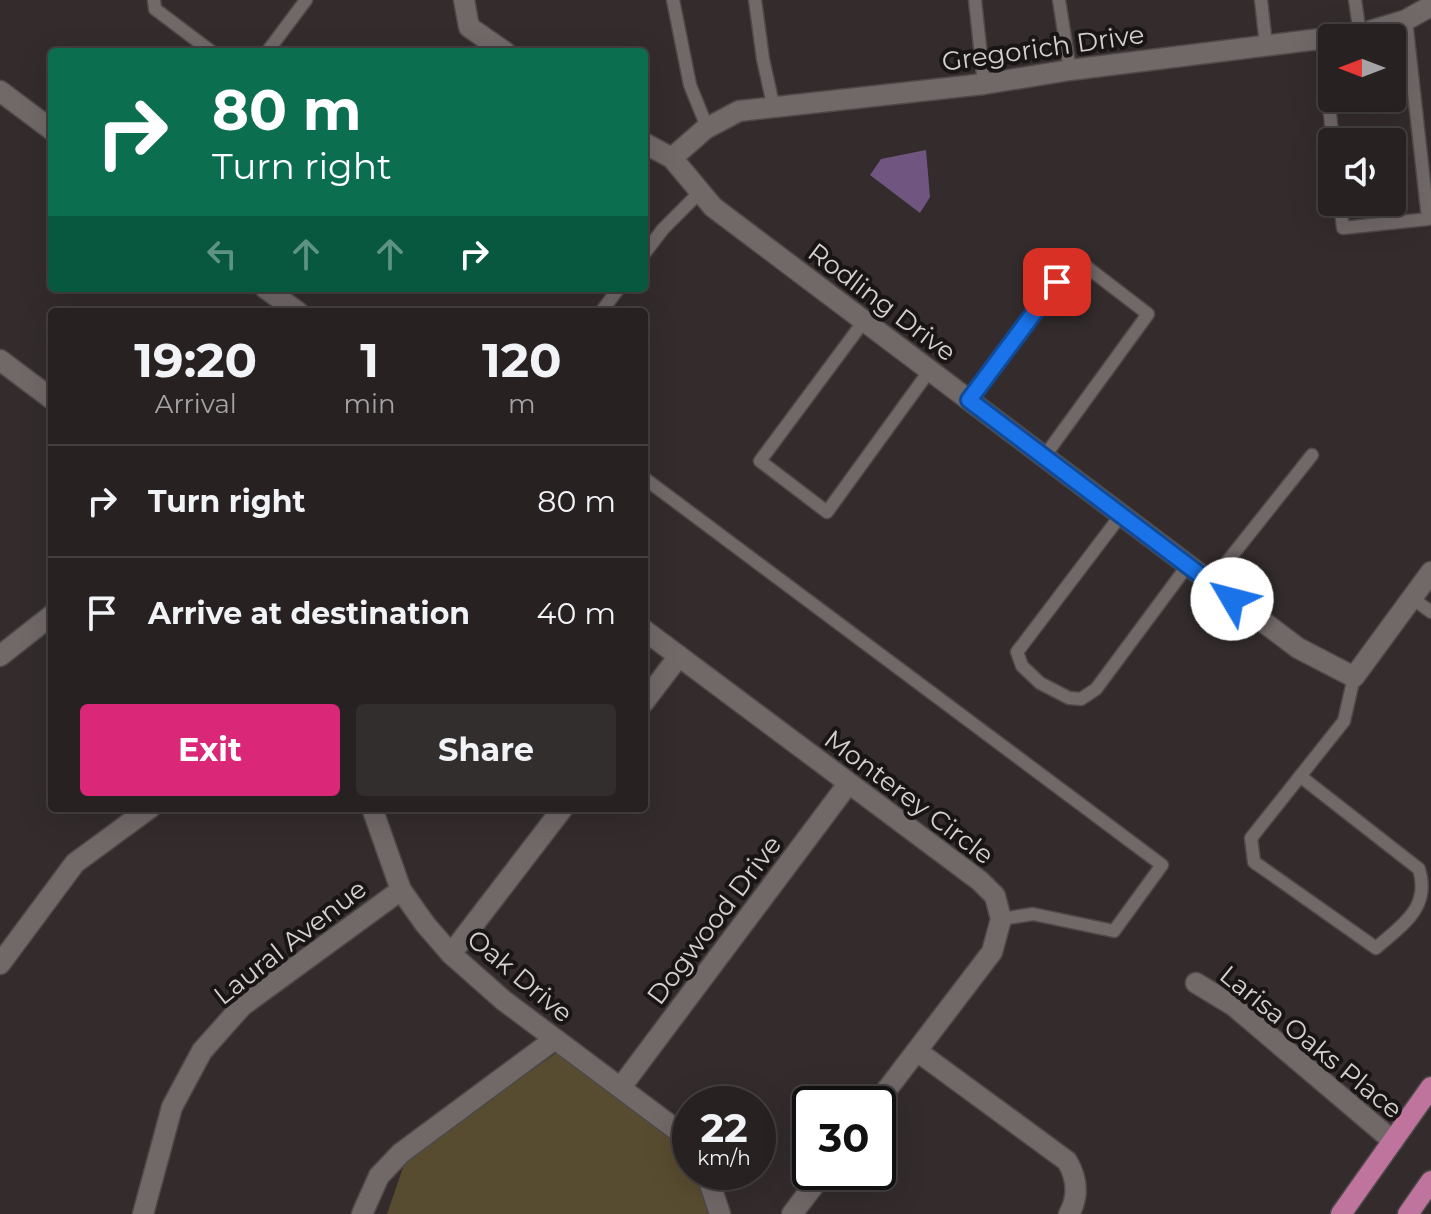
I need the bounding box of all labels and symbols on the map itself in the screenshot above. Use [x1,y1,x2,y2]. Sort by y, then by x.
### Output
street label: Gregorich Drive [940,18,1146,78]
north arrow [1318,24,1406,112]
street label: Rodling Drive [802,236,962,368]
pin [1023,248,1091,316]
position arrow [1190,557,1274,641]
street label: Monterey Circle [818,723,1000,871]
street label: Dogwood Drive [640,829,788,1011]
street label: Laural Avenue [207,873,373,1011]
street label: Oak Drive [461,923,579,1029]
street label: Larisa Oaks Place [1213,959,1409,1125]
speed limit sign: 30 [792,1086,896,1190]

